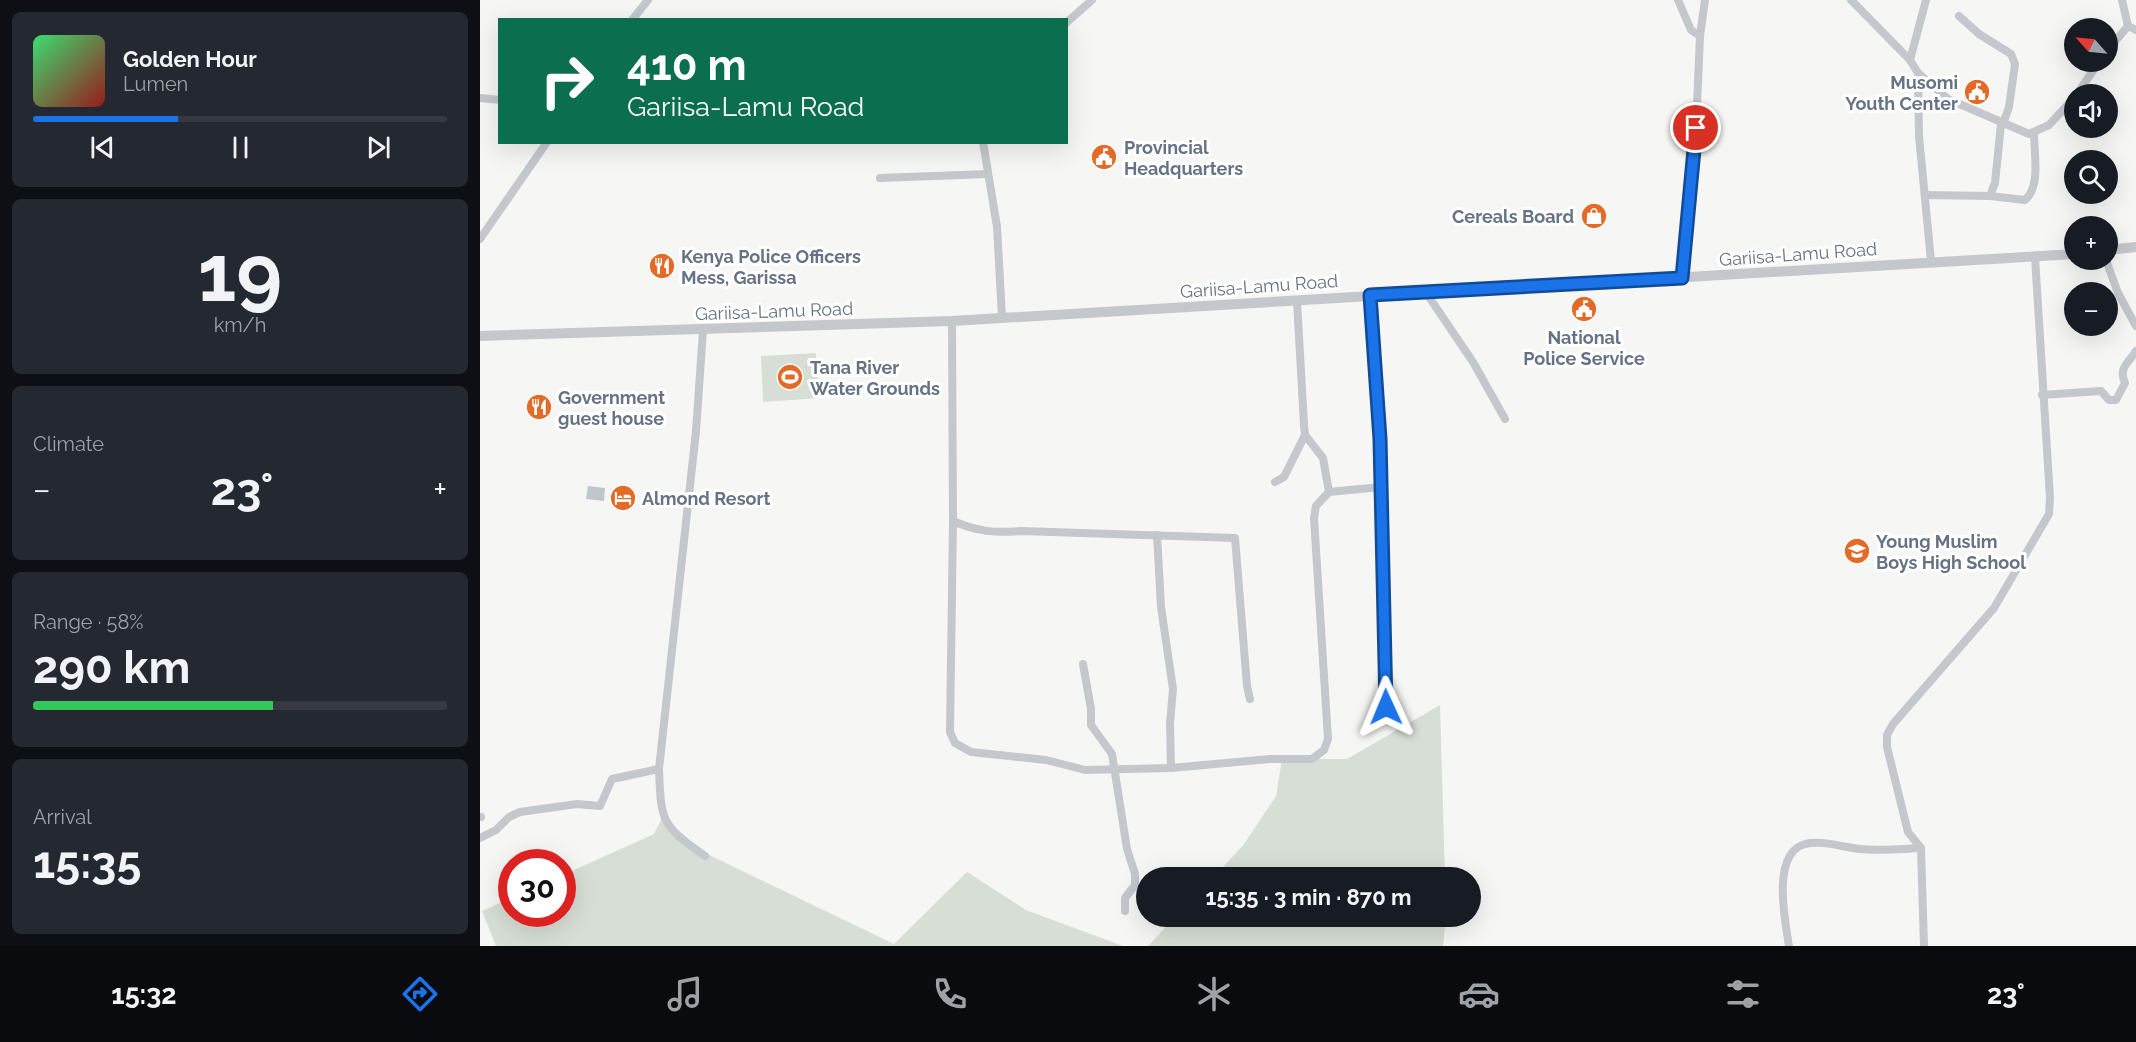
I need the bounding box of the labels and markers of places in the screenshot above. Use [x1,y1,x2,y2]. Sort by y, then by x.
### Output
place label: Musomi Youth Center [1845,72,1958,114]
public building icon: Musomi Youth Center [1962,77,1992,107]
pin [1670,102,1721,153]
place label: Provincial Headquarters [1124,137,1243,179]
public building icon: Provincial Headquarters [1089,142,1119,172]
shop icon: Cereals Board [1579,201,1609,231]
place label: Cereals Board [1452,206,1574,227]
place label: Kenya Police Officers Mess, Garissa [681,246,861,288]
restaurant icon: Kenya Police Officers Mess, Garissa [647,251,677,281]
public building icon: National Police Service [1569,294,1599,324]
place label: National Police Service [1523,327,1645,369]
place label: Tana River Water Grounds [810,357,940,399]
sports icon: Tana River Water Grounds [775,362,805,392]
place label: Government guest house [558,387,665,429]
restaurant icon: Government guest house [524,392,554,422]
hotel icon: Almond Resort [608,483,638,513]
place label: Almond Resort [642,488,770,509]
place label: Young Muslim Boys High School [1876,531,2026,573]
school or university icon: Young Muslim Boys High School [1842,536,1872,566]

